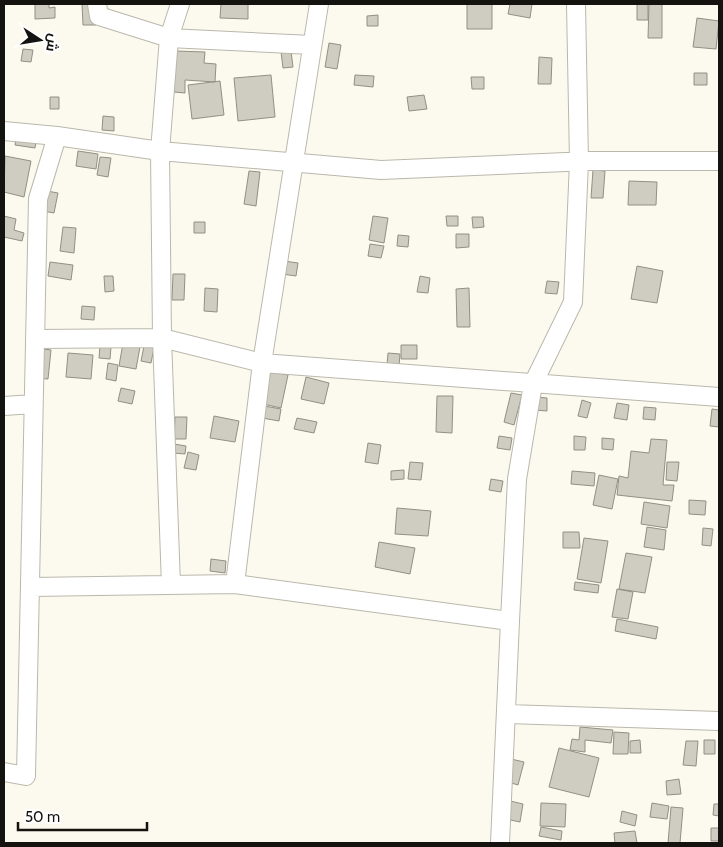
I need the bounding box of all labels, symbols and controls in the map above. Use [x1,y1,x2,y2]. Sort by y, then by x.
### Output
north arrow [15,15,65,65]
text: ش [42,32,63,53]
scale bar [18,800,146,832]
text: 50 m [25,808,60,826]

